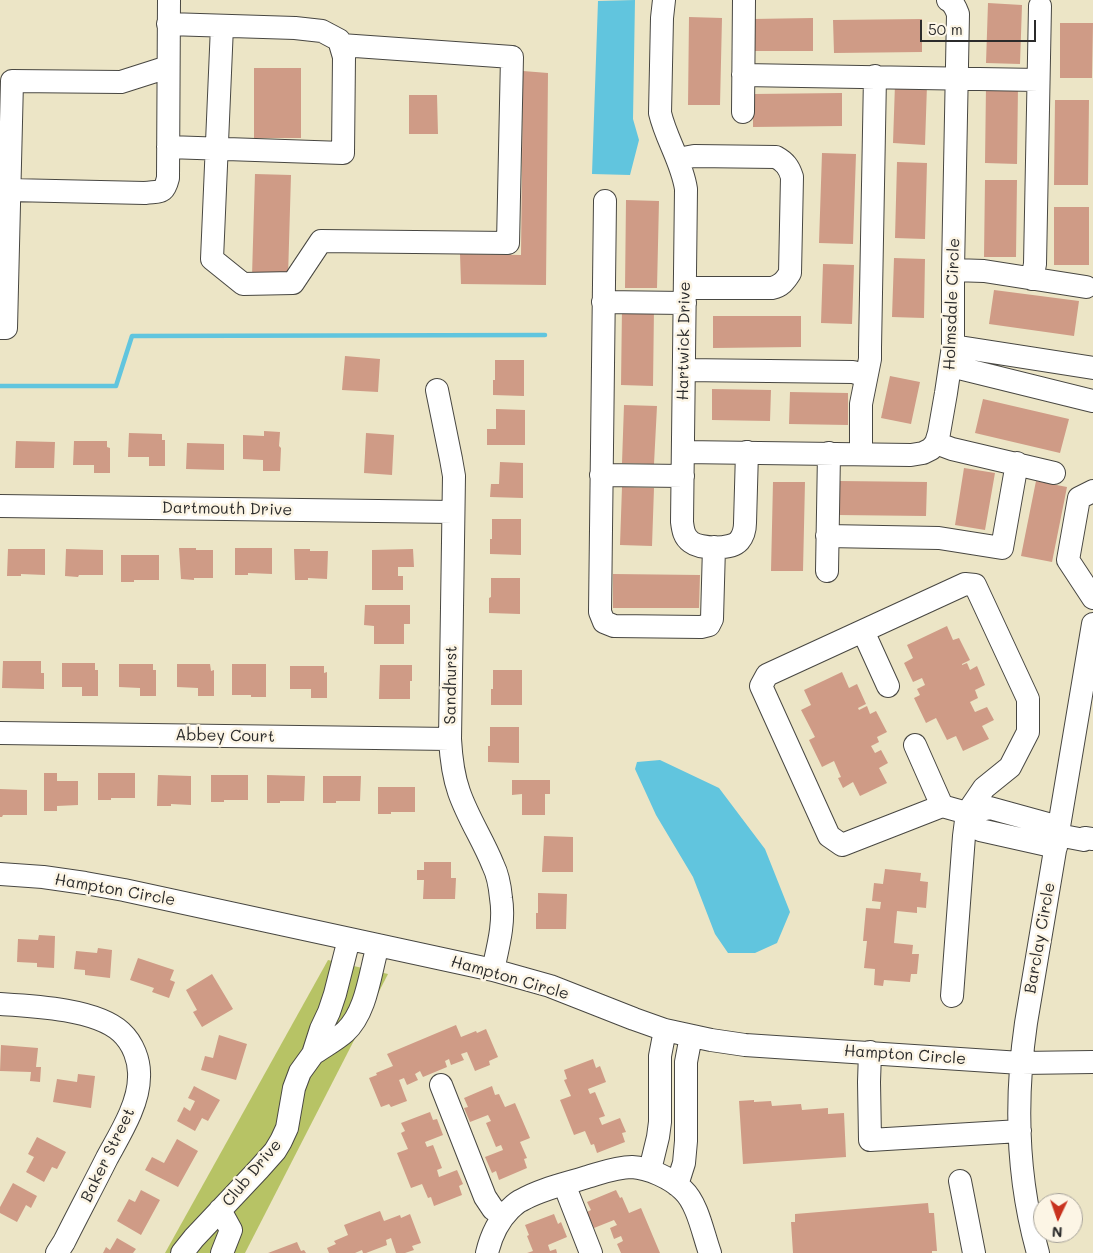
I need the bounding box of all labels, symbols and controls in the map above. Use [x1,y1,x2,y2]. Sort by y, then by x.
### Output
scale bar [923,10,1039,42]
text: 50 m [928,19,963,39]
street label: Holmsdale Circle [940,238,964,370]
street label: Hartwick Drive [673,281,695,401]
street label: Dartmouth Drive [162,498,292,520]
street label: Sandhurst [441,646,461,724]
street label: Abbey Court [175,726,275,746]
street label: Hampton Circle [53,870,177,910]
street label: Barclay Circle [1021,881,1059,995]
street label: Hampton Circle [449,952,571,1004]
street label: Hampton Circle [843,1041,967,1069]
street label: Baker Street [77,1105,139,1205]
street label: Club Drive [218,1136,286,1210]
north arrow [1033,1193,1083,1243]
text: N [1051,1223,1063,1242]

